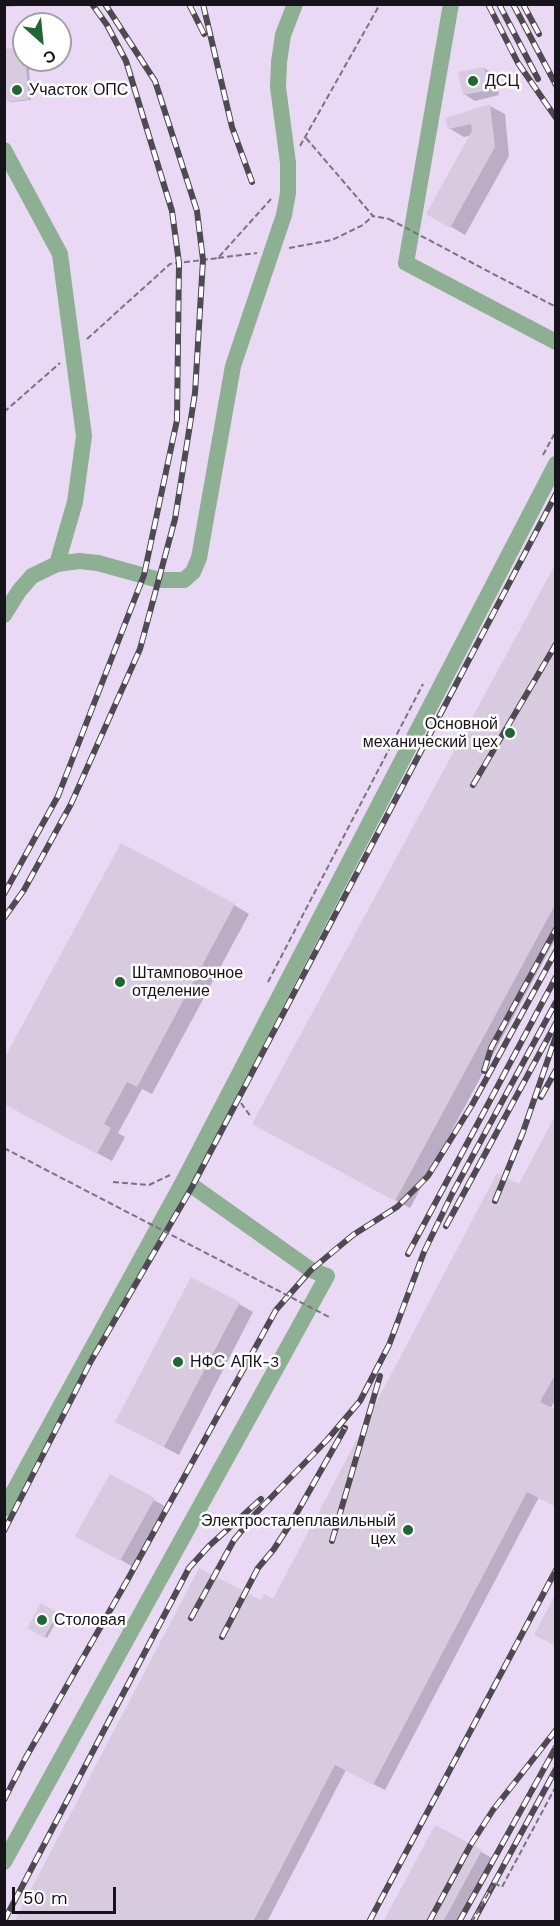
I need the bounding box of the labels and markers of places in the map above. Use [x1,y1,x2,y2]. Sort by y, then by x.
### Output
place label: ДСЦ [485,71,519,91]
marker: ДСЦ [466,74,480,88]
place label: Участок ОПС [29,80,128,100]
marker: Участок ОПС [10,83,24,97]
place label: Основной механический цех [363,714,498,752]
marker: Основной механический цех [503,726,517,740]
place label: Штамповочное отделение [132,963,243,1001]
marker: Штамповочное отделение [113,975,127,989]
place label: НФС АПК-3 [190,1352,279,1372]
marker: НФС АПК-3 [171,1355,185,1369]
place label: Электросталеплавильный цех [201,1511,396,1549]
marker: Электросталеплавильный цех [401,1523,415,1537]
place label: Столовая [54,1610,126,1630]
marker: Столовая [35,1613,49,1627]

